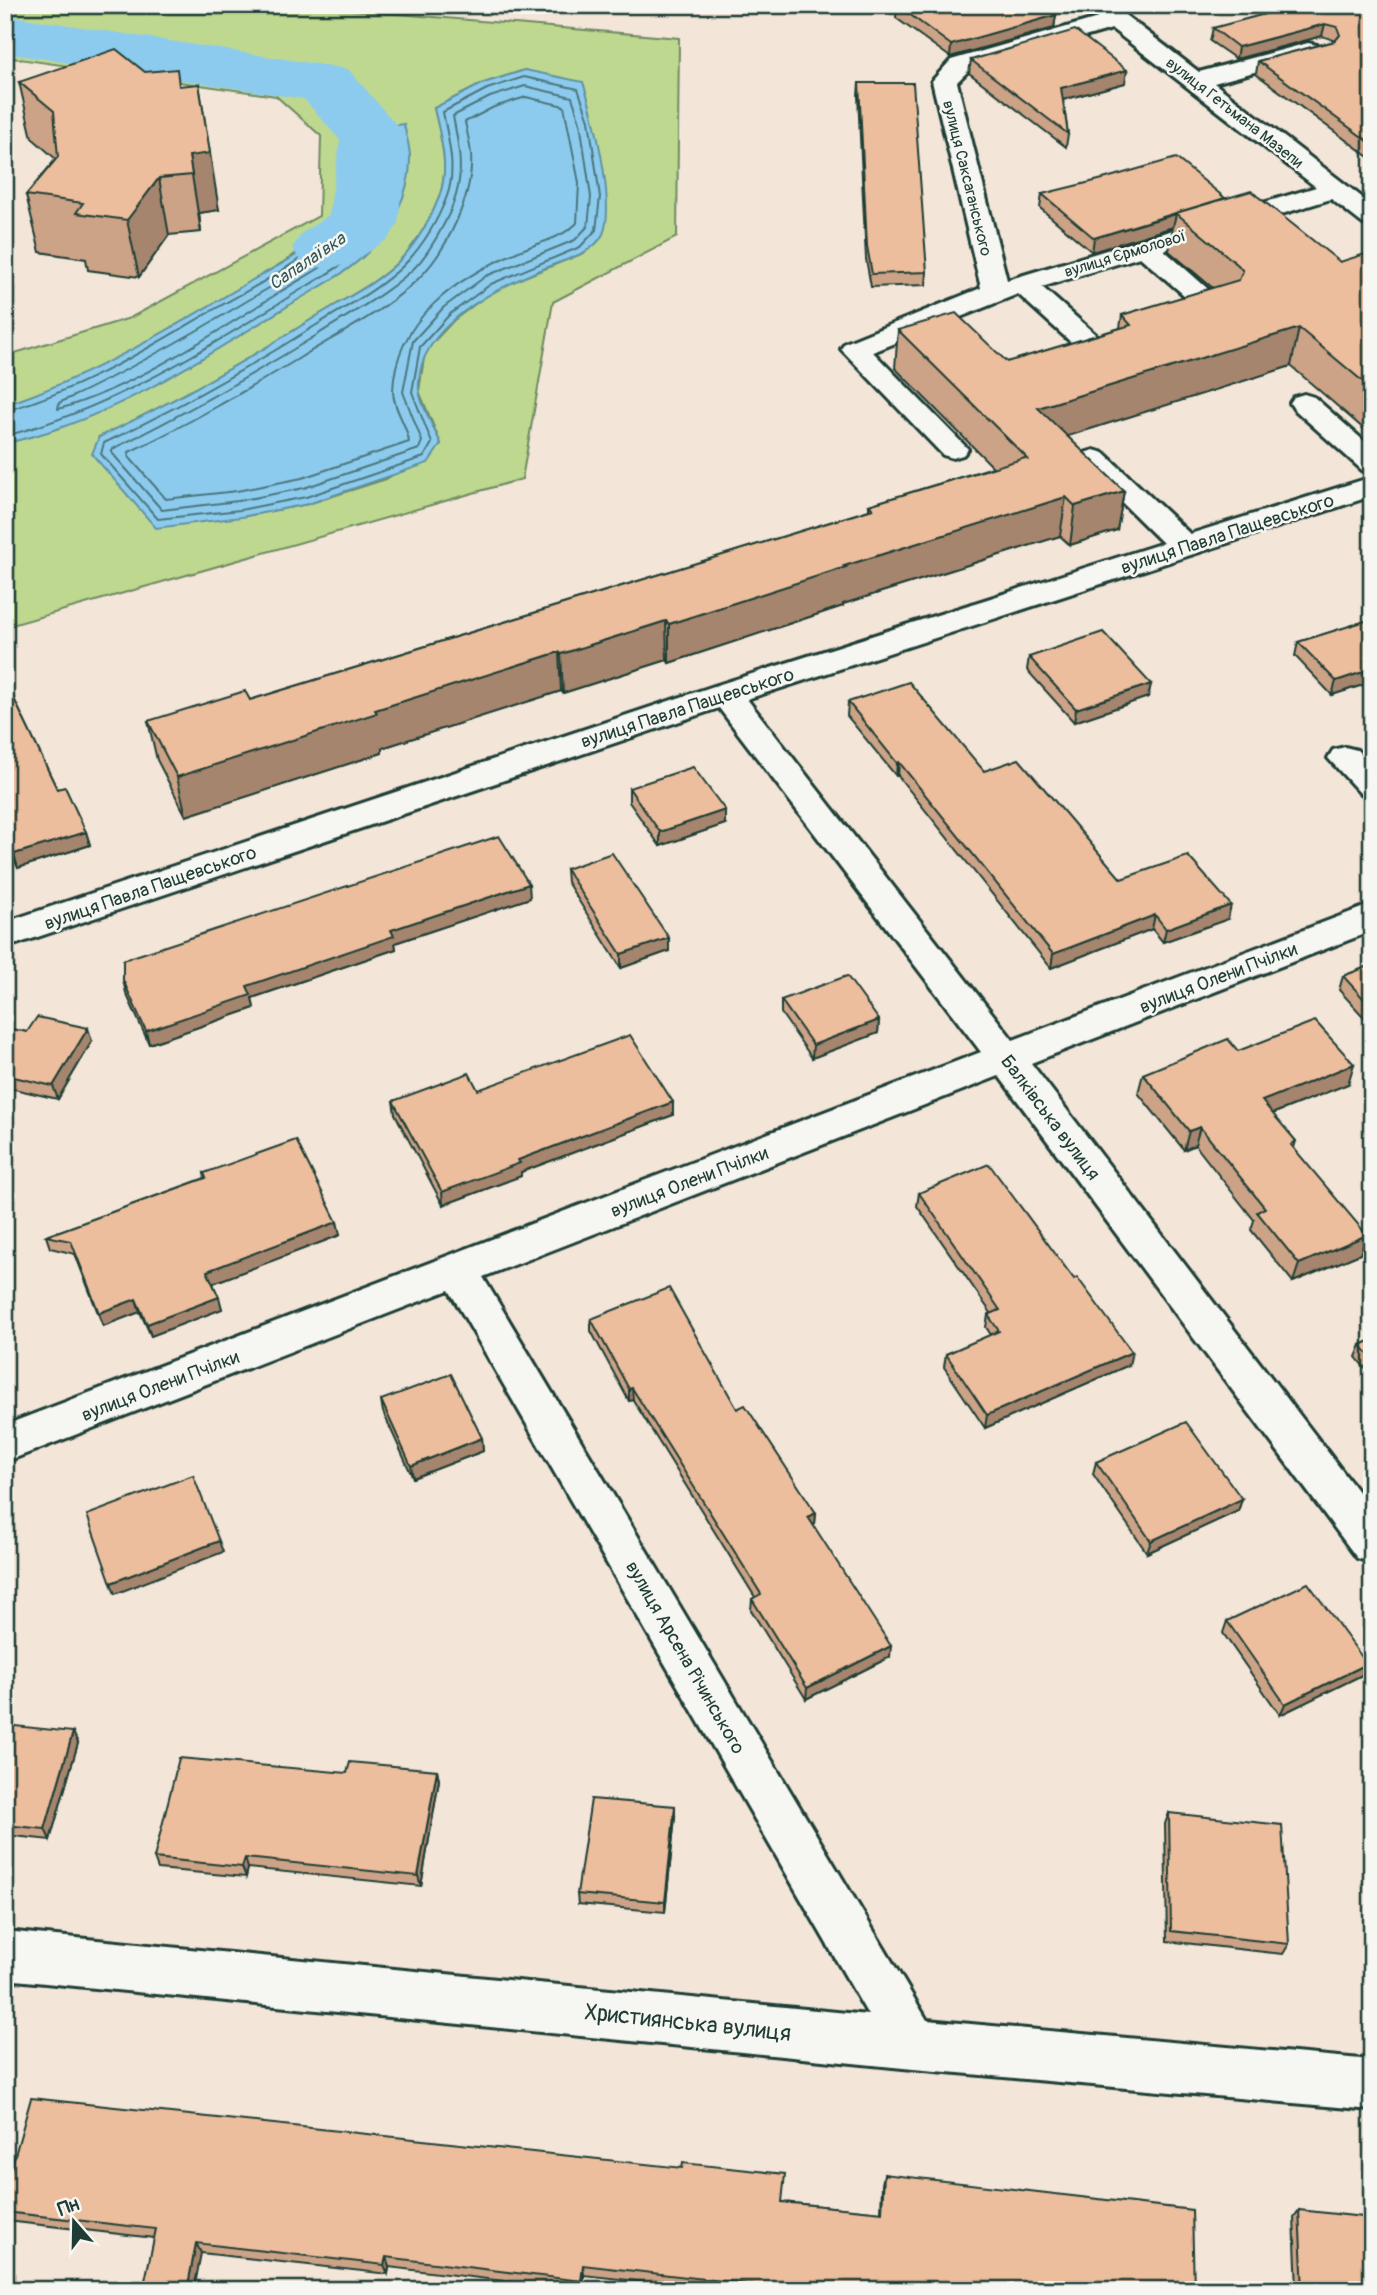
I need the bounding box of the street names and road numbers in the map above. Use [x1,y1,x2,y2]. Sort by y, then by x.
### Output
street label: вулиця Гетьмана Мазепи [1162,53,1307,173]
street label: вулиця Саксаганського [938,98,996,259]
street label: вулиця Єрмолової [1062,226,1189,282]
street label: вулиця Павла Пащевського [1118,488,1337,580]
street label: вулиця Павла Пащевського [578,662,797,754]
street label: вулиця Павла Пащевського [41,840,260,936]
street label: вулиця Олени Пчілки [1136,937,1301,1019]
street label: Балківська вулиця [995,1050,1105,1185]
street label: вулиця Олени Пчілки [607,1141,772,1223]
street label: вулиця Олени Пчілки [78,1345,243,1427]
street label: вулиця Арсена Річинського [620,1557,750,1758]
street label: Християнська вулиця [583,1997,793,2048]

